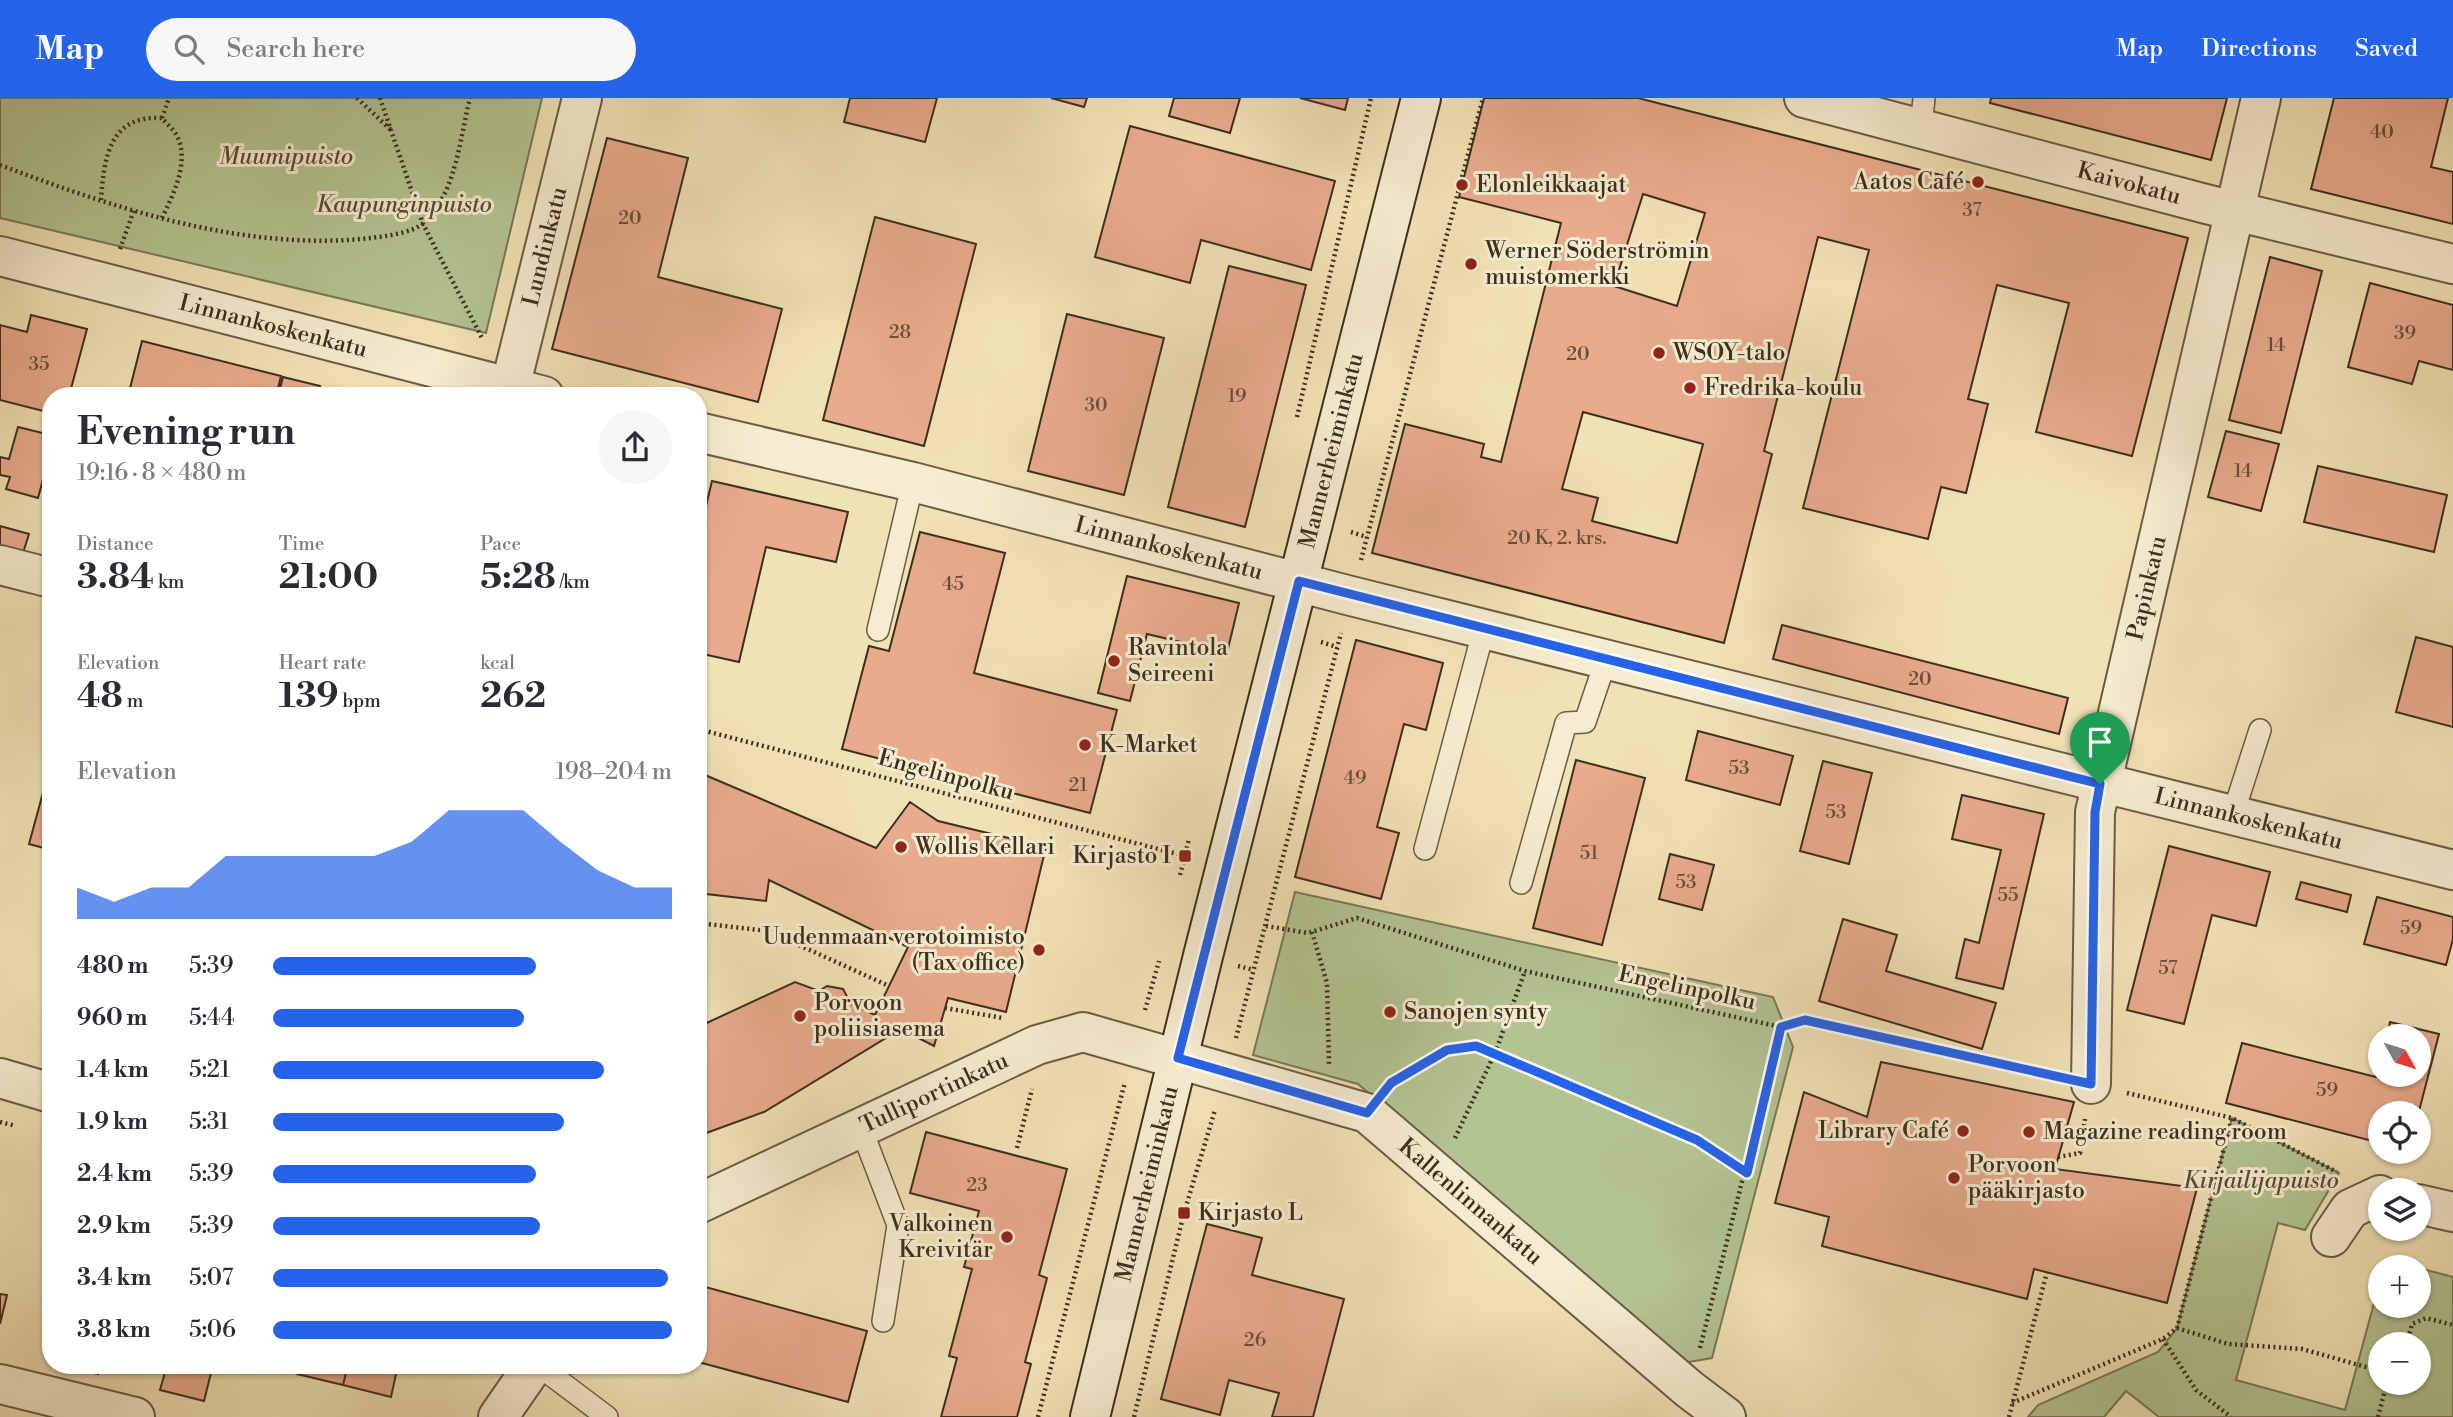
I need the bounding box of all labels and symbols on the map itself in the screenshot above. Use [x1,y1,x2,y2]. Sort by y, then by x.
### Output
house number: 40 [2370,120,2394,144]
park label: Muumipuisto [219,143,353,171]
street label: Kaivokatu [2074,157,2184,211]
place label: Aatos Café [1853,168,1964,196]
place label: Elonleikkaajat [1476,171,1627,199]
marker: Aatos Café [1970,174,1986,190]
marker: Elonleikkaajat [1454,177,1470,193]
street label: Lundinkatu [517,184,573,309]
park label: Kaupunginpuisto [316,191,492,219]
house number: 37 [1962,198,1982,222]
house number: 20 [618,206,642,230]
place label: Werner Söderströmin muistomerkki [1484,237,1710,291]
marker: Werner Söderströmin muistomerkki [1463,256,1479,272]
street label: Linnankoskenkatu [176,289,370,364]
house number: 28 [889,320,911,344]
house number: 39 [2394,321,2416,345]
house number: 14 [2267,333,2285,357]
place label: WSOY-talo [1672,339,1785,367]
house number: 20 [1566,342,1590,366]
marker: WSOY-talo [1651,345,1667,361]
street label: Mannerheiminkatu [1293,350,1370,551]
house number: 35 [29,352,49,376]
place label: Fredrika-koulu [1704,374,1862,402]
marker: Fredrika-koulu [1682,380,1698,396]
house number: 19 [1227,384,1247,408]
house number: 30 [1084,393,1108,417]
house number: 14 [2234,459,2252,483]
street label: Linnankoskenkatu [1072,511,1266,586]
house number: 20 K, 2. krs. [1507,526,1607,550]
street label: Papinkatu [2121,533,2173,643]
house number: 45 [942,572,964,596]
place label: Ravintola Seireeni [1128,634,1228,688]
marker: Ravintola Seireeni [1106,653,1122,669]
house number: 20 [1908,667,1932,691]
pin [2070,712,2130,784]
place label: K-Market [1099,731,1198,759]
marker: K-Market [1077,737,1093,753]
street label: Engelinpolku [875,743,1017,807]
house number: 53 [1729,756,1749,780]
house number: 49 [1344,766,1366,790]
house number: 21 [1068,773,1088,797]
street label: Linnankoskenkatu [2151,782,2345,856]
house number: 53 [1826,800,1846,824]
place label: Wollis Kellari [914,833,1055,861]
marker: Wollis Kellari [893,839,909,855]
house number: 51 [1580,841,1598,865]
place label: Kirjasto I [1073,842,1171,870]
marker: Kirjasto I [1177,848,1193,864]
house number: 53 [1676,870,1696,894]
house number: 55 [1998,883,2018,907]
house number: 59 [2400,916,2422,940]
place label: Uudenmaan verotoimisto (Tax office) [762,923,1025,977]
marker: Uudenmaan verotoimisto (Tax office) [1031,942,1047,958]
house number: 57 [2158,956,2178,980]
street label: Engelinpolku [1616,960,1758,1016]
place label: Porvoon poliisiasema [814,989,945,1043]
place label: Sanojen synty [1404,998,1549,1026]
marker: Sanojen synty [1382,1004,1398,1020]
marker: Porvoon poliisiasema [792,1008,808,1024]
north arrow [2368,1024,2431,1087]
street label: Tulliportinkatu [856,1046,1013,1140]
house number: 59 [2316,1078,2338,1102]
street label: Mannerheiminkatu [1110,1083,1185,1285]
place label: Library Café [1818,1117,1949,1145]
place label: Magazine reading room [2043,1118,2287,1146]
marker: Library Café [1955,1123,1971,1139]
marker: Magazine reading room [2021,1124,2037,1140]
street label: Kallenlinnankatu [1393,1132,1548,1271]
place label: Porvoon pääkirjasto [1968,1151,2085,1205]
park label: Kirjailijapuisto [2183,1167,2339,1195]
marker: Porvoon pääkirjasto [1946,1170,1962,1186]
house number: 23 [966,1173,988,1197]
place label: Kirjasto L [1198,1199,1303,1227]
marker: Kirjasto L [1176,1205,1192,1221]
place label: Valkoinen Kreivitär [888,1210,993,1264]
marker: Valkoinen Kreivitär [999,1229,1015,1245]
house number: 26 [1244,1328,1266,1352]

